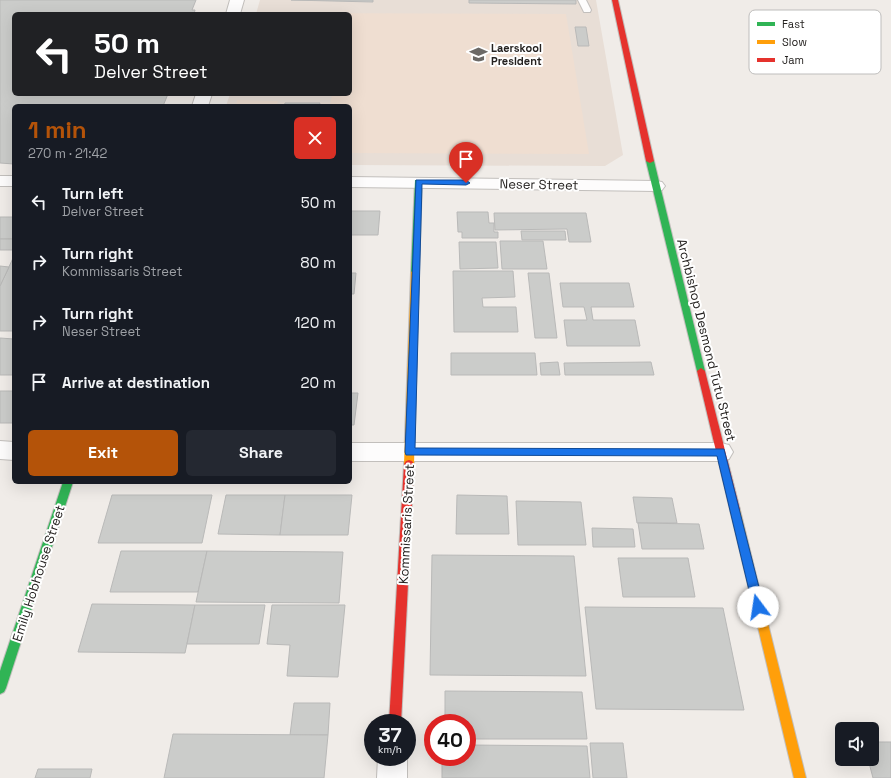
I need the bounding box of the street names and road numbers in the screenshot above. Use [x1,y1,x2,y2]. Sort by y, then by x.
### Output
street label: Neser Street [499,175,579,194]
street label: Archbishop Desmond Tutu Street [673,237,740,443]
street label: Kommissaris Street [395,463,418,585]
street label: Emily Hobhouse Street [8,503,69,644]

